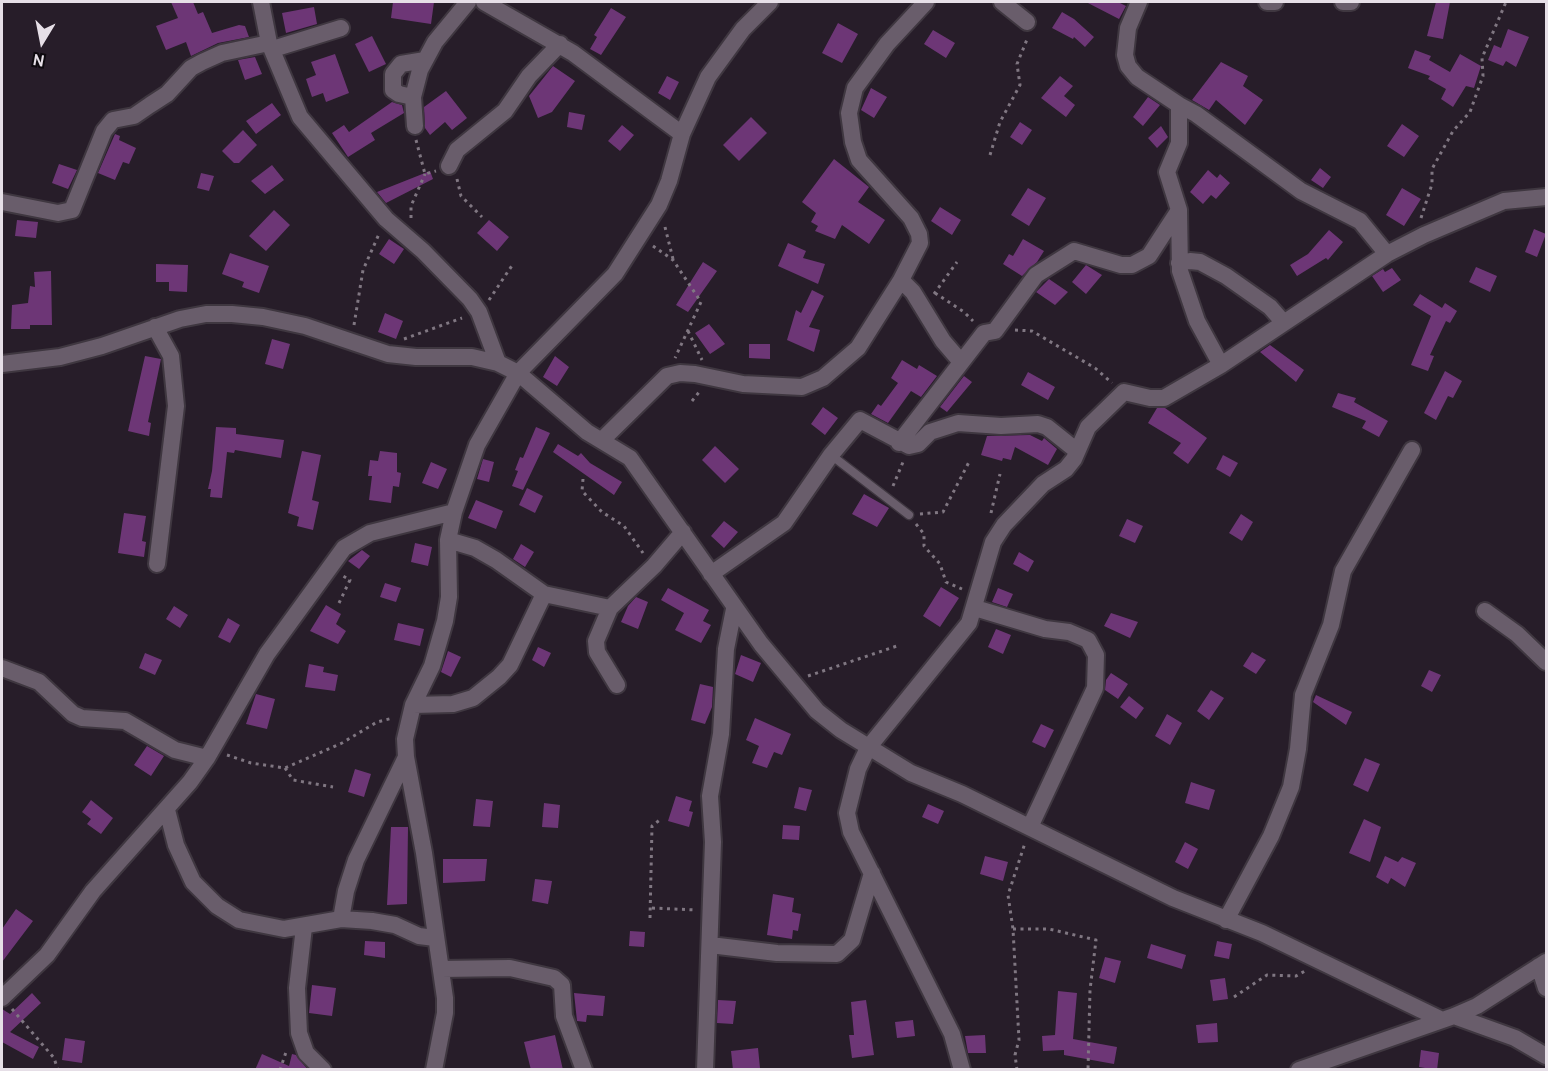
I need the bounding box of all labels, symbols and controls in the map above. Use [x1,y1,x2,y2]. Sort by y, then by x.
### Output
north arrow [12,12,72,72]
text: N [32,50,46,71]

